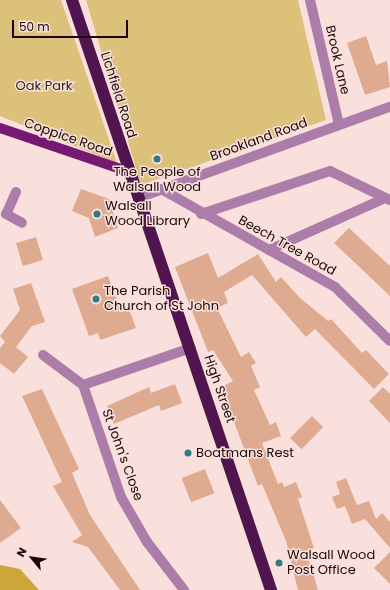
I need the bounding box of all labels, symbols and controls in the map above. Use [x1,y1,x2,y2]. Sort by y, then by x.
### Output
scale bar [14,12,130,38]
text: 50 m [19,18,50,35]
street label: Brook Lane [321,24,353,96]
street label: Lichfield Road [97,50,139,140]
park label: Oak Park [15,78,73,94]
street label: Brookland Road [208,115,310,165]
street label: Coppice Road [22,116,114,160]
marker: The People of Walsall Wood [152,154,162,164]
place label: The People of Walsall Wood [113,165,201,196]
place label: Walsall Wood Library [105,199,190,230]
marker: Walsall Wood Library [92,209,102,219]
street label: Beech Tree Road [236,213,338,279]
place label: The Parish Church of St John [104,284,219,315]
marker: The Parish Church of St John [91,294,101,304]
street label: High Street [200,353,238,425]
street label: St John's Close [98,407,146,503]
place label: Boatmans Rest [196,445,294,461]
marker: Boatmans Rest [183,448,193,458]
north arrow [12,538,52,578]
text: N [13,545,31,560]
place label: Walsall Wood Post Office [287,548,375,579]
marker: Walsall Wood Post Office [274,558,284,568]

